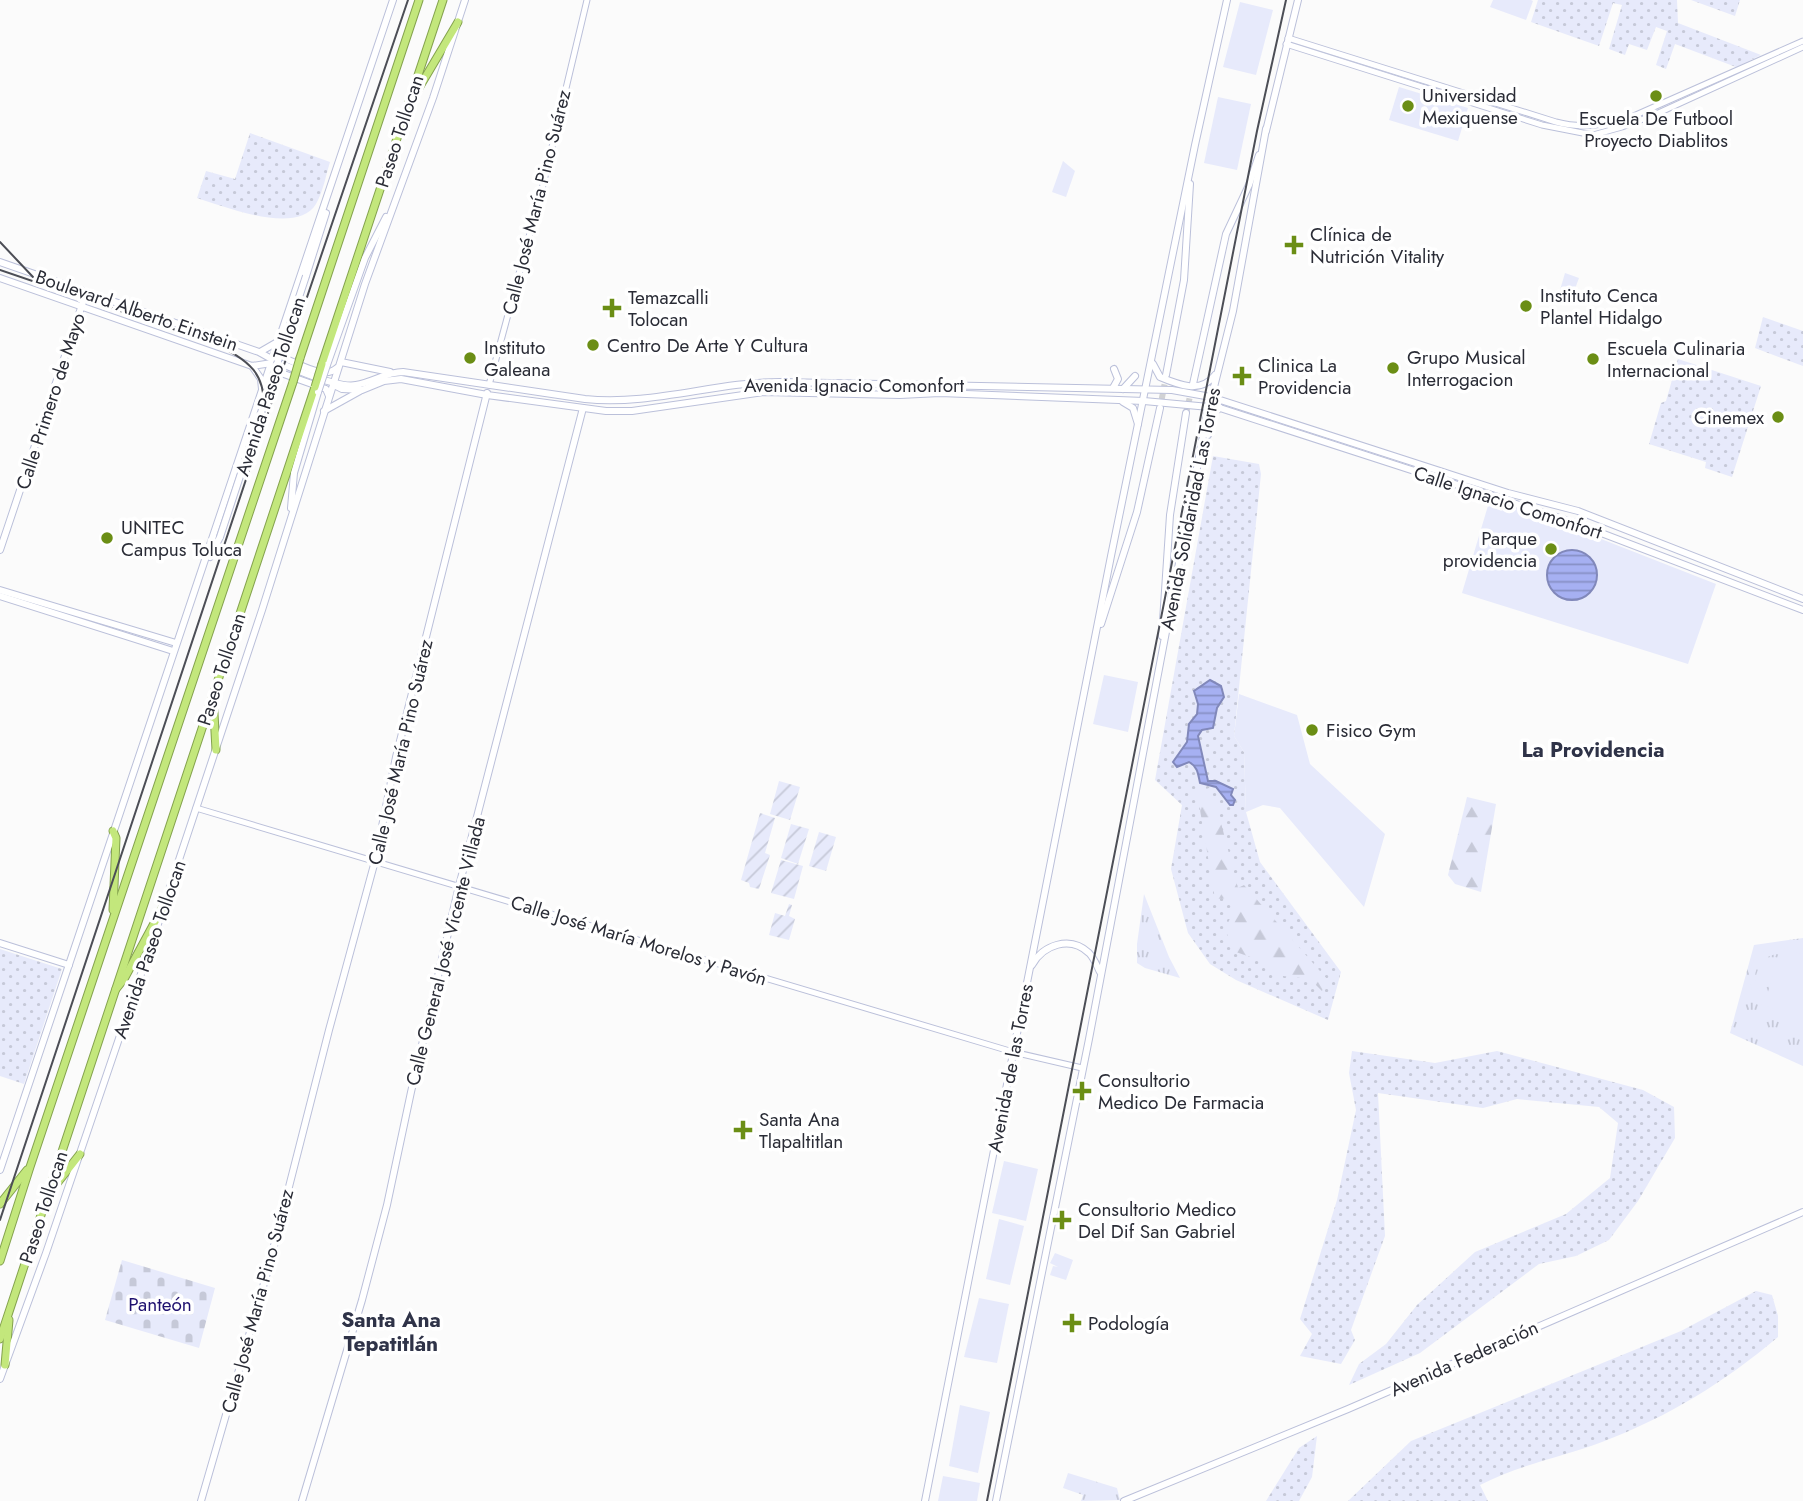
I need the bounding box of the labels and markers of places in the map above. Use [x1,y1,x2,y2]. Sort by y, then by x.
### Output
place label: Universidad Mexiquense [1422,82,1518,131]
marker: Escuela De Futbool Proyecto Diablitos [1648,88,1664,104]
marker: Universidad Mexiquense [1400,98,1416,114]
place label: Escuela De Futbool Proyecto Diablitos [1579,105,1733,154]
place label: Clínica de Nutrición Vitality [1310,221,1445,270]
marker: Clínica de Nutrición Vitality [1284,235,1304,255]
place label: Instituto Cenca Plantel Hidalgo [1540,282,1662,331]
place label: Temazcalli Tolocan [628,284,709,333]
marker: Temazcalli Tolocan [602,298,622,318]
marker: Instituto Cenca Plantel Hidalgo [1518,298,1534,314]
place label: Centro De Arte Y Cultura [607,332,808,359]
place label: Instituto Galeana [484,334,550,383]
place label: Escuela Culinaria Internacional [1607,335,1745,384]
marker: Centro De Arte Y Cultura [585,337,601,353]
place label: Grupo Musical Interrogacion [1407,344,1526,393]
marker: Instituto Galeana [462,350,478,366]
marker: Escuela Culinaria Internacional [1585,351,1601,367]
place label: Clinica La Providencia [1258,352,1351,401]
marker: Grupo Musical Interrogacion [1385,360,1401,376]
marker: Clinica La Providencia [1232,366,1252,386]
place label: Cinemex [1694,404,1764,431]
marker: Cinemex [1770,409,1786,425]
place label: UNITEC Campus Toluca [121,514,242,563]
place label: Parque providencia [1443,525,1537,574]
marker: UNITEC Campus Toluca [99,530,115,546]
marker: Parque providencia [1543,541,1559,557]
place label: Fisico Gym [1326,717,1416,744]
marker: Fisico Gym [1304,722,1320,738]
place label: Consultorio Medico De Farmacia [1098,1067,1264,1116]
marker: Consultorio Medico De Farmacia [1072,1081,1092,1101]
place label: Santa Ana Tlapaltitlan [759,1106,843,1155]
marker: Santa Ana Tlapaltitlan [733,1120,753,1140]
place label: Consultorio Medico Del Dif San Gabriel [1078,1196,1236,1245]
marker: Consultorio Medico Del Dif San Gabriel [1052,1210,1072,1230]
place label: Podología [1088,1310,1169,1337]
marker: Podología [1062,1313,1082,1333]

